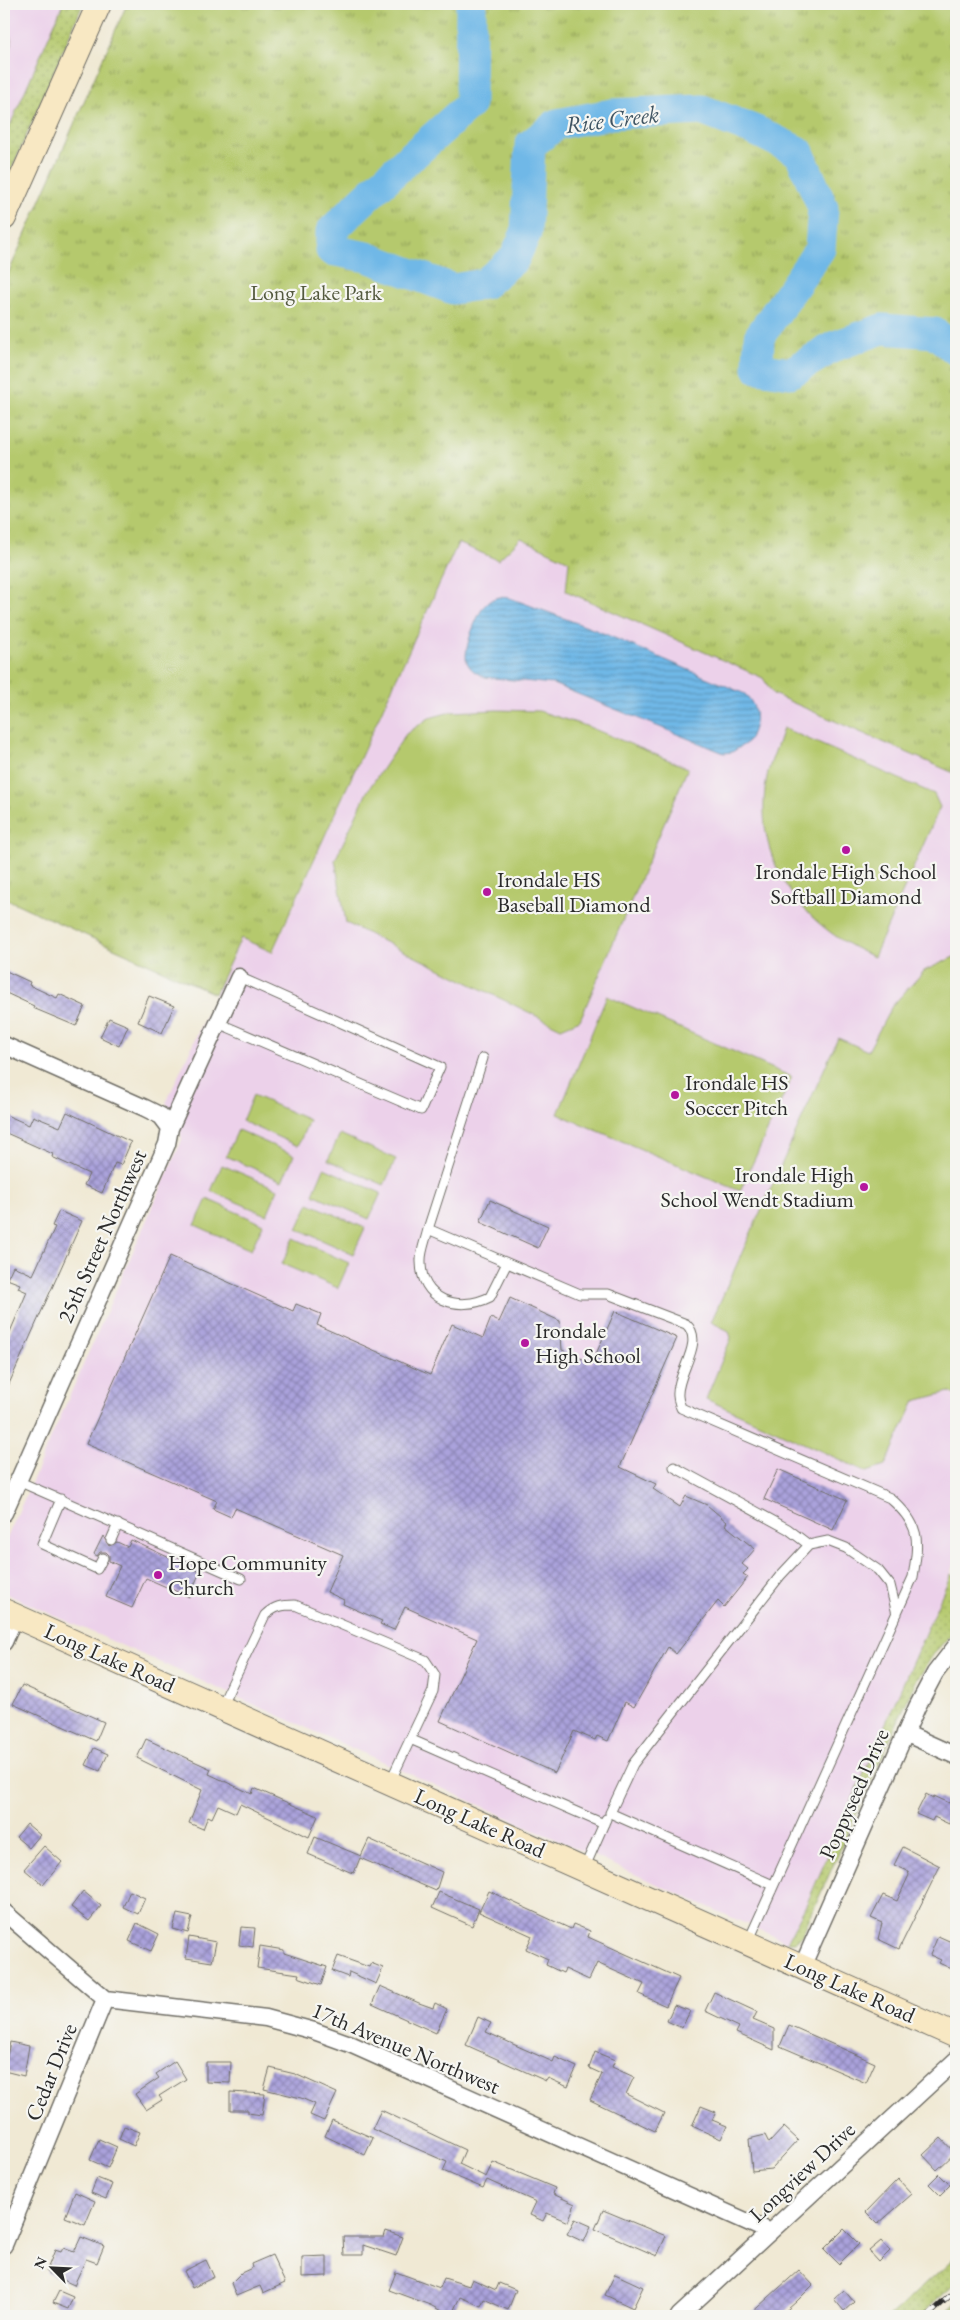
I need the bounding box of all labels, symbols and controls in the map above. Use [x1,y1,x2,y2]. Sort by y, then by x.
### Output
water label: Rice Creek [563,98,661,140]
park label: Long Lake Park [250,278,383,307]
marker: Irondale High School Softball Diamond [840,844,852,856]
place label: Irondale High School Softball Diamond [755,857,937,911]
place label: Irondale HS Baseball Diamond [497,865,651,919]
marker: Irondale HS Baseball Diamond [481,886,493,898]
place label: Irondale HS Soccer Pitch [685,1068,789,1122]
marker: Irondale HS Soccer Pitch [669,1089,681,1101]
street label: 25th Street Northwest [51,1145,153,1327]
place label: Irondale High School Wendt Stadium [661,1160,854,1214]
marker: Irondale High School Wendt Stadium [858,1181,870,1193]
place label: Irondale High School [535,1316,641,1370]
marker: Irondale High School [519,1337,531,1349]
place label: Hope Community Church [168,1548,327,1602]
marker: Hope Community Church [152,1569,164,1581]
street label: Long Lake Road [40,1616,181,1700]
street label: Poppyseed Drive [812,1724,896,1864]
street label: Long Lake Road [410,1781,551,1865]
street label: Long Lake Road [780,1946,921,2030]
street label: 17th Avenue Northwest [307,1995,505,2101]
street label: Cedar Drive [18,2019,84,2125]
street label: Longview Drive [743,2115,862,2229]
north arrow [28,2242,78,2292]
text: N [30,2253,51,2272]

